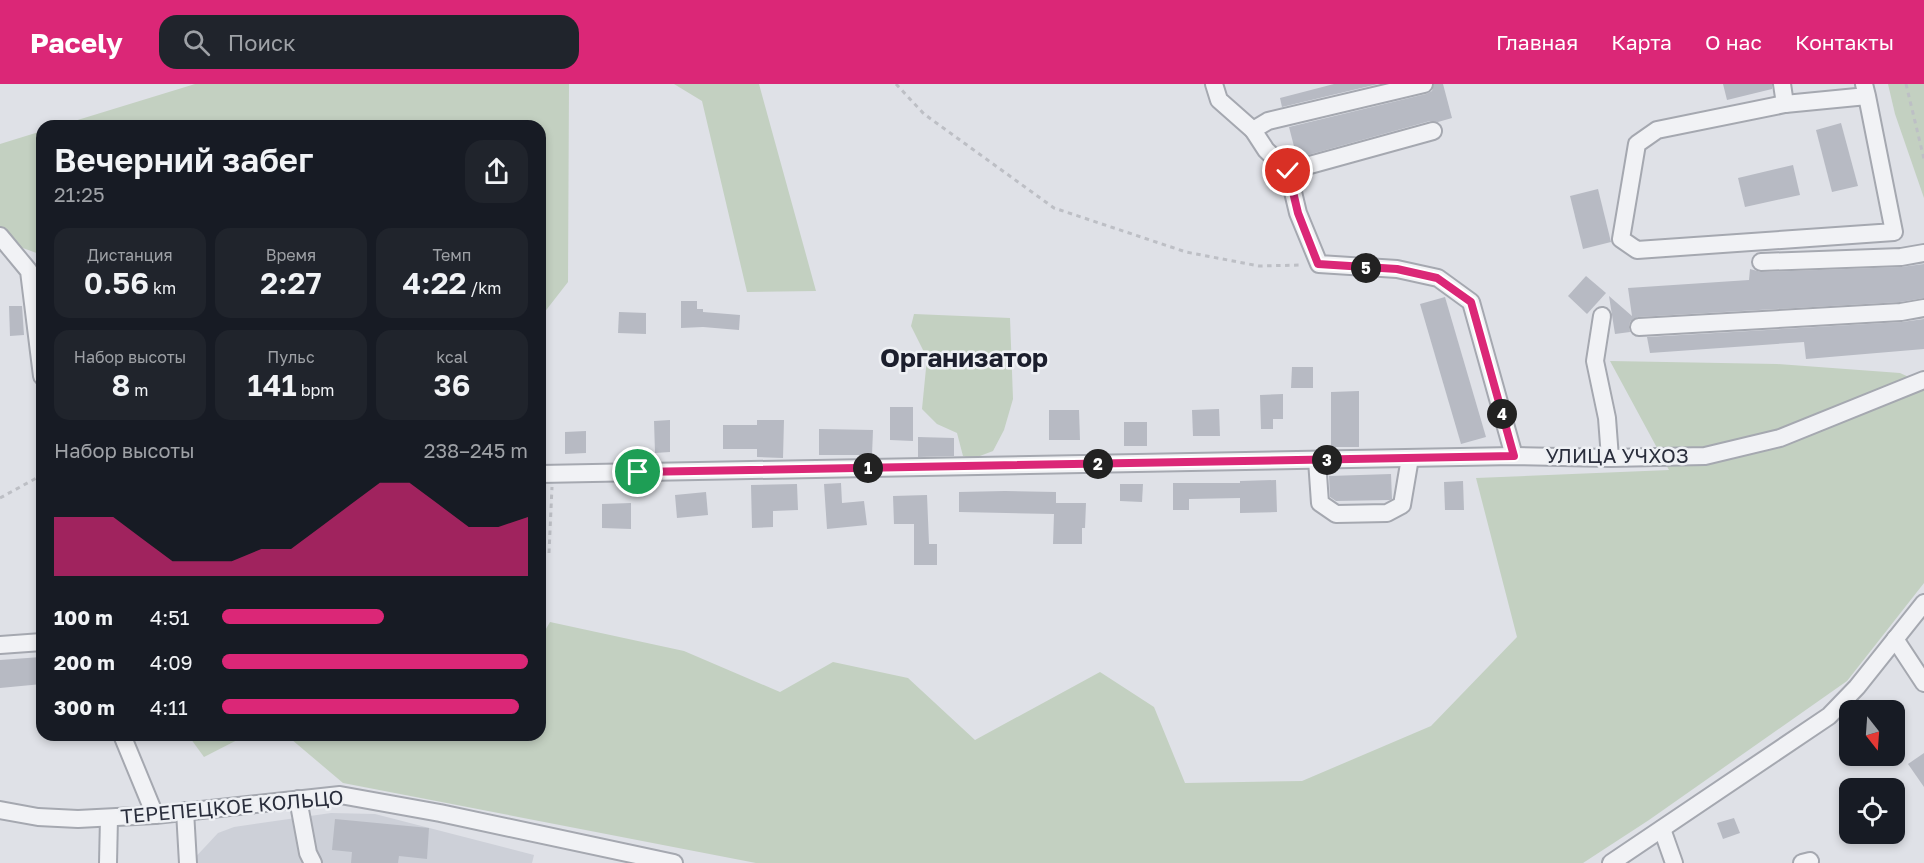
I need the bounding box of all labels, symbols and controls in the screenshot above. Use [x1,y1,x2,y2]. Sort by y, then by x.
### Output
search box [159,15,579,69]
text: Pacely [30,26,123,59]
icon: search [180,26,213,59]
text: Поиск [228,29,296,56]
text: Главная [1496,29,1578,55]
text: Карта [1611,29,1672,55]
text: О нас [1705,29,1762,55]
text: Контакты [1795,29,1894,55]
text: Вечерний забег [54,140,314,179]
button: share [465,140,528,203]
pin [1262,145,1313,196]
icon: check [1271,154,1304,187]
text: 21:25 [54,182,105,206]
text: Дистанция [87,245,173,265]
text: Время [266,245,316,265]
text: Темп [433,245,471,265]
pin: 5 [1351,253,1381,283]
text: 5 [1361,258,1371,278]
text: 0.56 [84,265,149,301]
text: 2:27 [260,265,322,301]
text: 4:22 [403,265,467,301]
text: km [149,278,176,298]
text: /km [467,278,501,298]
district label: Организатор [880,342,1048,373]
text: Набор высоты [74,347,186,367]
text: Пульс [267,347,315,367]
text: kcal [436,347,468,367]
text: 8 [111,367,130,403]
text: 141 [248,367,297,403]
text: 36 [434,367,470,403]
text: m [130,380,149,400]
text: bpm [297,380,334,400]
pin: 4 [1487,399,1517,429]
text: 4 [1497,404,1507,424]
text: Набор высоты [54,438,195,462]
text: 238–245 m [424,438,528,462]
street label: УЛИЦА УЧХОЗ [1545,443,1689,467]
pin: 3 [1312,445,1342,475]
pin [612,446,663,497]
pin: 2 [1083,449,1113,479]
text: 3 [1322,450,1332,470]
pin: 1 [853,453,883,483]
text: 2 [1093,454,1103,474]
icon: arrive [621,455,654,488]
text: 1 [864,458,872,478]
text: 100 m [54,605,113,629]
text: 4:51 [150,605,190,629]
text: 200 m [54,650,115,674]
text: 4:09 [150,650,193,674]
text: 300 m [54,695,115,719]
text: 4:11 [150,695,188,719]
north arrow [1839,700,1905,766]
map controls [1839,700,1905,844]
button: locate [1839,778,1905,844]
street label: ТЕРЕПЕЦКОЕ КОЛЬЦО [119,784,344,828]

